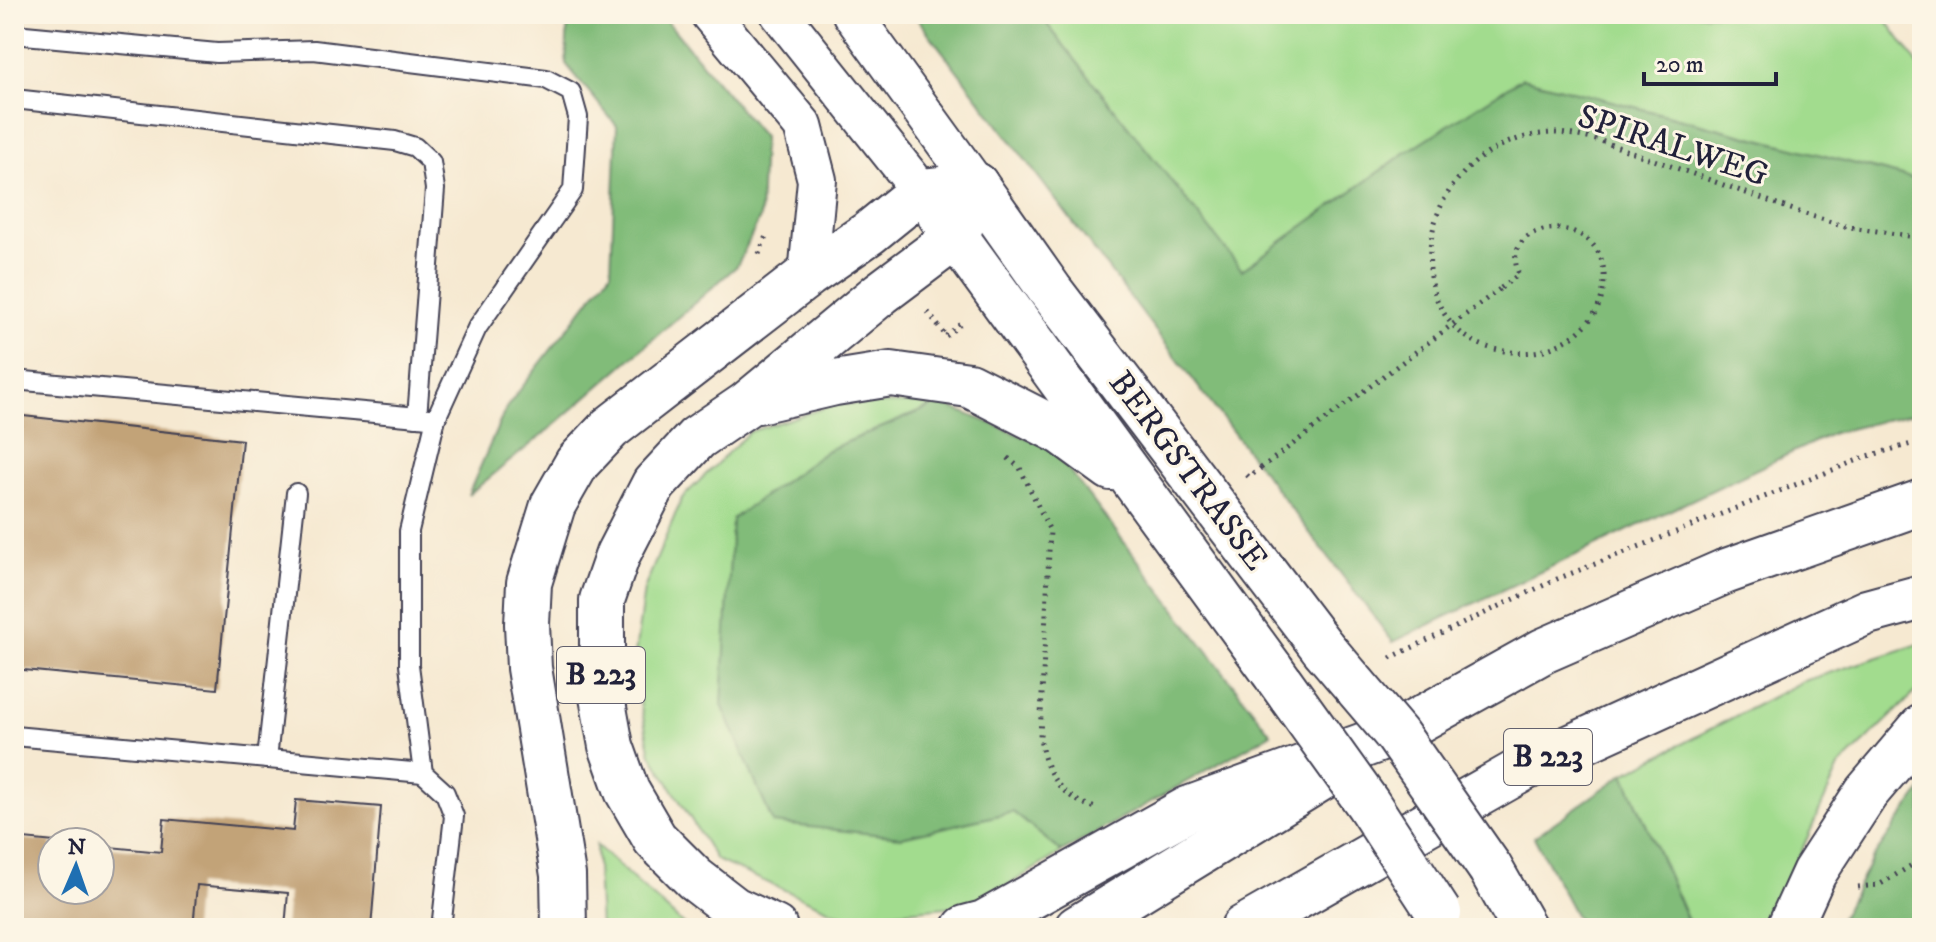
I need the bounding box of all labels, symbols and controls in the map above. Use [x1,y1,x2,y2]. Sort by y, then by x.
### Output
scale bar [1644,36,1776,86]
text: 20 m [1656,50,1704,80]
street label: SPIRALWEG [1573,95,1773,197]
street label: BERGSTRASSE [1099,363,1277,579]
road number: B 223 [557,647,645,703]
road number: B 223 [1504,729,1592,785]
north arrow [36,826,116,906]
text: N [67,834,86,861]

